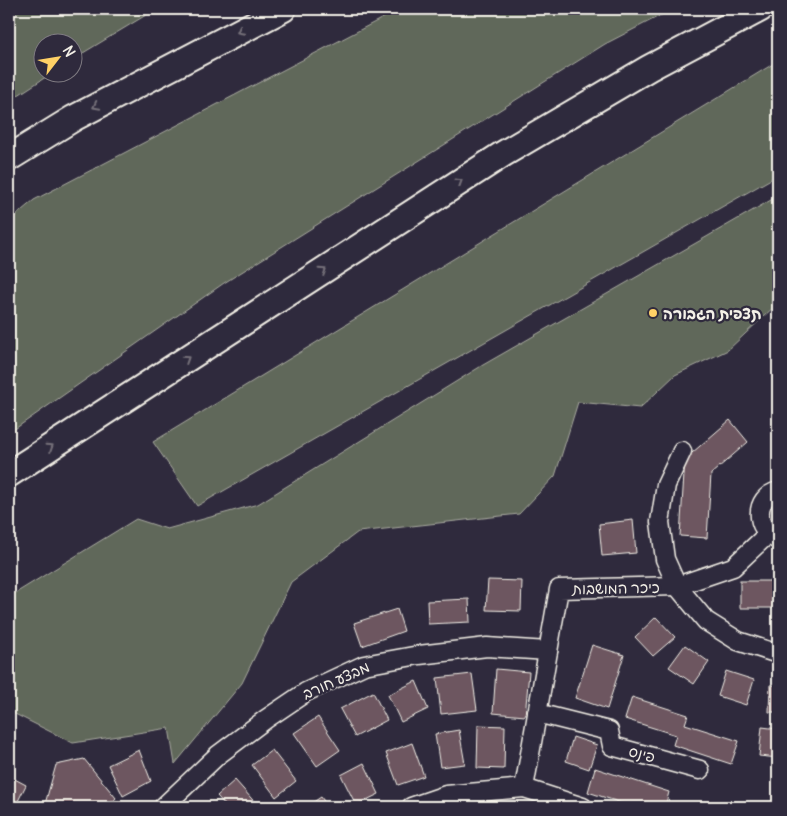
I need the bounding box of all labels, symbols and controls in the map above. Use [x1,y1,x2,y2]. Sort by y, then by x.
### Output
one-way arrow [236,25,245,35]
north arrow [32,32,82,82]
text: N [59,43,79,60]
one-way arrow [92,100,101,110]
one-way arrow [453,179,462,188]
one-way arrow [317,268,326,277]
place label: תצפית הגבורה [663,304,762,323]
marker: תצפית הגבורה [647,307,659,319]
one-way arrow [180,356,190,365]
one-way arrow [44,444,53,454]
street label: כיכר המושבות [571,578,660,598]
street label: מבצע חורב [300,657,372,703]
street label: פינס [627,741,657,767]

